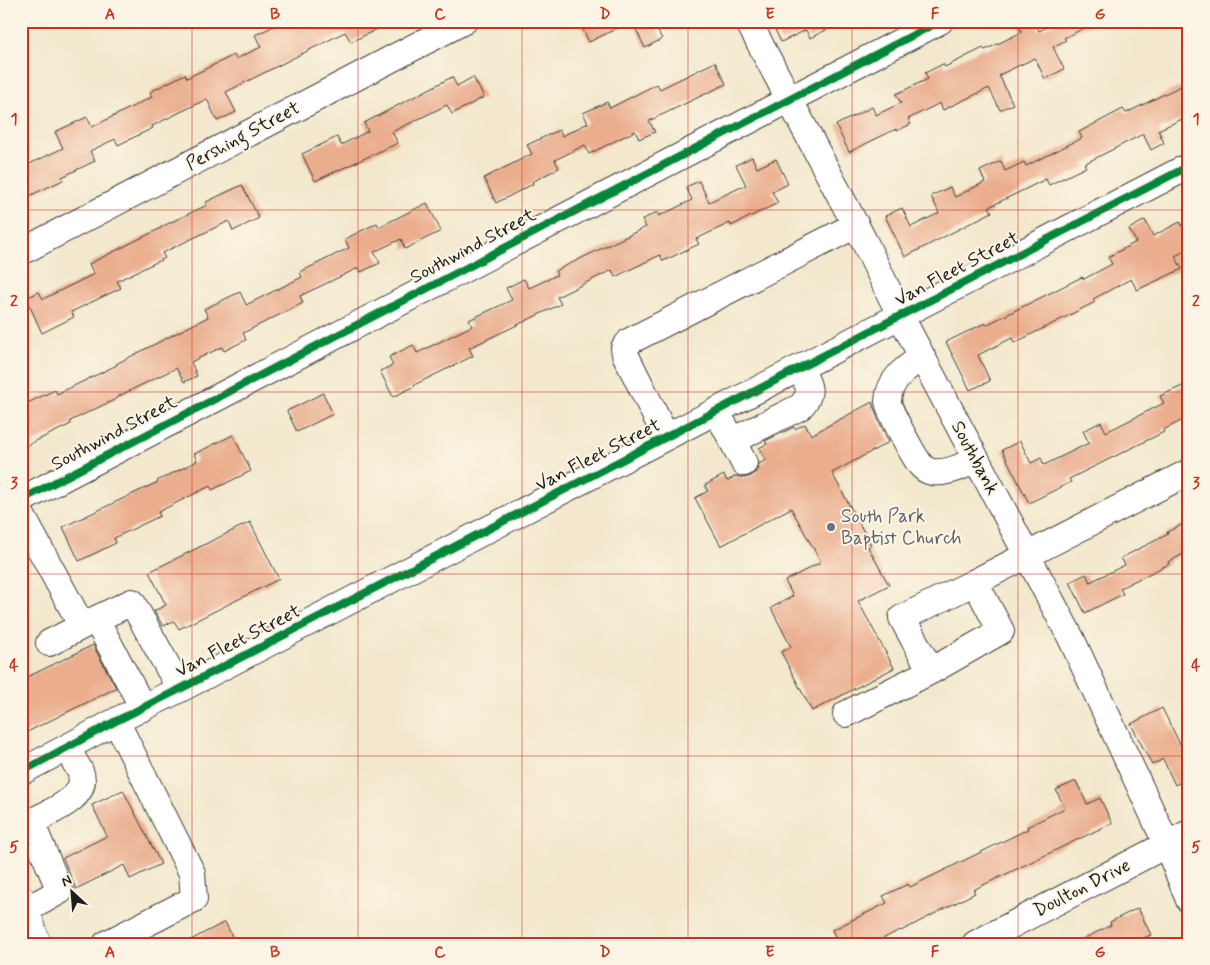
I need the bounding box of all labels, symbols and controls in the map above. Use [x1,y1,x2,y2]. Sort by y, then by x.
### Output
text: A [105,4,115,25]
text: B [270,4,280,25]
text: C [434,4,446,25]
text: D [599,4,611,25]
text: E [765,4,775,25]
text: F [931,4,940,25]
text: G [1095,4,1106,25]
street label: Pershing Street [181,95,306,179]
text: 1 [10,109,18,130]
text: 1 [1192,109,1200,130]
street label: Southwind Street [406,202,540,290]
street label: Van Fleet Street [890,226,1024,312]
text: 2 [10,291,18,312]
text: 2 [1192,291,1200,312]
street label: Southwind Street [47,389,181,477]
street label: Van Fleet Street [531,413,665,497]
street label: Southbank [945,417,1005,499]
text: 3 [10,473,18,494]
text: 3 [1192,473,1200,494]
place label: South Park Baptist Church [841,504,962,551]
marker: South Park Baptist Church [825,521,837,533]
street label: Van Fleet Street [171,599,305,683]
text: 4 [9,655,19,676]
text: 4 [1191,655,1201,676]
text: 5 [9,837,19,858]
text: 5 [1191,837,1201,858]
street label: Doulton Drive [1029,853,1135,923]
north arrow [48,868,98,918]
text: N [59,871,75,891]
text: A [105,942,115,963]
text: B [270,942,280,963]
text: C [434,942,446,963]
text: D [599,942,611,963]
text: E [765,942,775,963]
text: F [931,942,940,963]
text: G [1095,942,1106,963]

